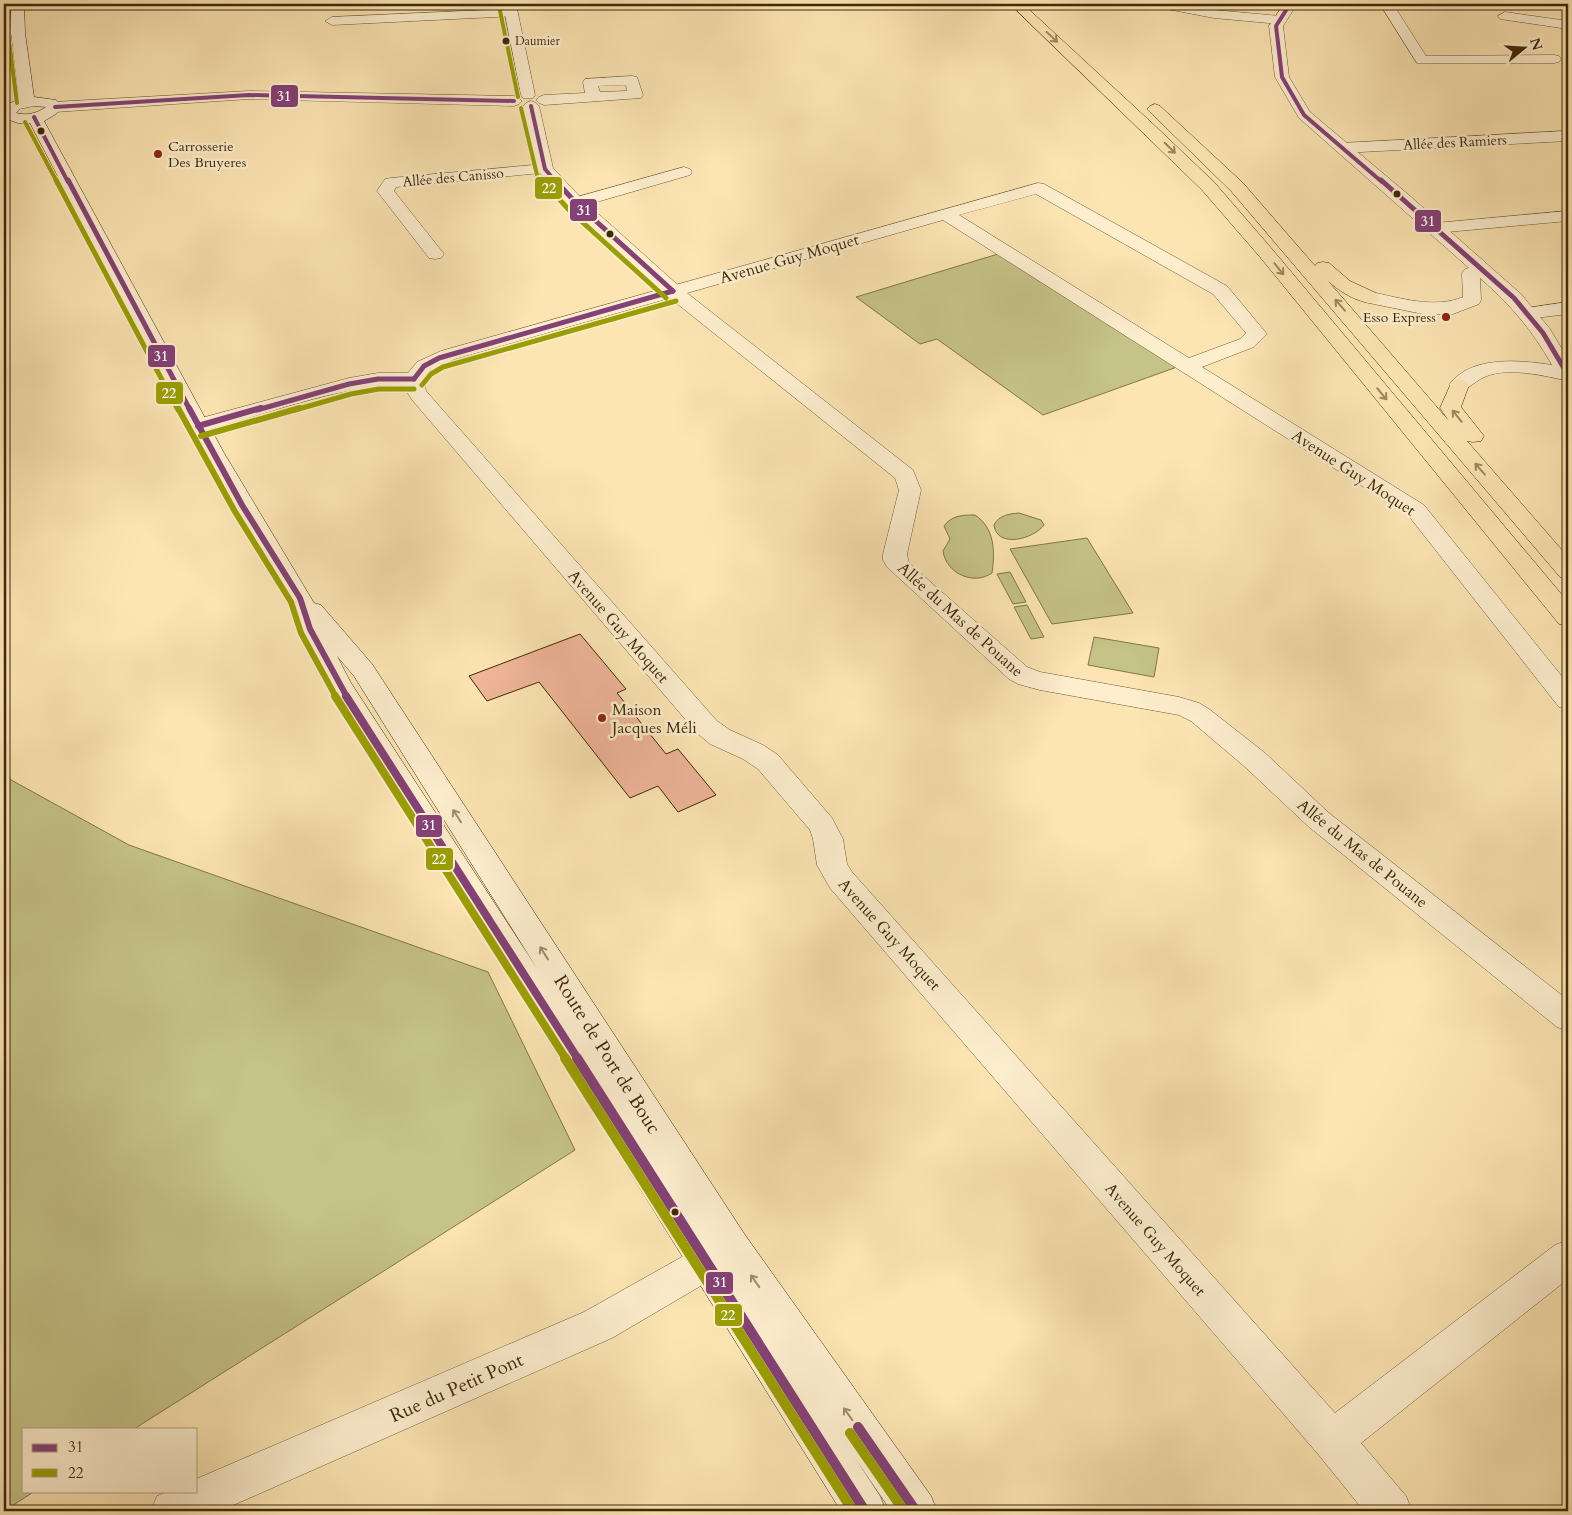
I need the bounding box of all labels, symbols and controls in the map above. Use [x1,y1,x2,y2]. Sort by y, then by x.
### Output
north arrow [1500,22,1550,72]
one-way arrow [1045,31,1058,43]
place label: Daumier [515,33,560,49]
text: N [1525,35,1547,53]
marker: Daumier [501,36,511,46]
line badge: 31 [270,84,299,108]
text: 31 [277,87,291,106]
unlabelled marker [36,126,46,136]
street label: Allée des Ramiers [1403,130,1508,155]
place label: Carrosserie Des Bruyeres [168,137,247,172]
one-way arrow [1164,142,1176,155]
marker: Carrosserie Des Bruyeres [152,148,164,160]
street label: Allée des Canisso [402,164,505,191]
line badge: 22 [534,176,563,200]
text: 22 [542,179,556,198]
unlabelled marker [1392,189,1402,199]
line badge: 31 [569,198,598,222]
text: 31 [577,201,591,220]
line badge: 31 [1414,209,1442,233]
text: 31 [1421,212,1435,231]
unlabelled marker [605,229,615,239]
street label: Avenue Guy Moquet [717,229,861,289]
one-way arrow [1273,262,1284,275]
one-way arrow [1334,299,1345,312]
place label: Esso Express [1363,308,1436,327]
marker: Esso Express [1440,311,1452,323]
line badge: 31 [147,344,176,368]
text: 31 [154,347,168,366]
line badge: 22 [155,381,184,405]
text: 22 [162,384,176,403]
one-way arrow [1376,388,1388,401]
one-way arrow [1452,410,1463,423]
street label: Avenue Guy Moquet [1287,424,1420,521]
one-way arrow [1474,462,1485,475]
street label: Allée du Mas de Pouane [893,557,1028,682]
street label: Avenue Guy Moquet [563,565,674,688]
place label: Maison Jacques Méli [610,699,697,739]
marker: Maison Jacques Méli [596,712,608,724]
street label: Allée du Mas de Pouane [1293,794,1432,913]
one-way arrow [451,809,462,823]
line badge: 31 [415,814,443,838]
text: 31 [422,816,436,835]
line badge: 22 [425,847,454,871]
text: 22 [432,850,446,869]
street label: Avenue Guy Moquet [833,874,946,995]
one-way arrow [539,946,549,960]
street label: Route de Port de Bouc [548,970,667,1139]
street label: Avenue Guy Moquet [1100,1178,1211,1301]
unlabelled marker [670,1207,680,1217]
line badge: 31 [705,1271,734,1295]
text: 31 [713,1273,727,1292]
one-way arrow [750,1274,760,1288]
line badge: 22 [714,1303,743,1327]
text: 22 [721,1306,735,1325]
street label: Rue du Petit Pont [386,1347,527,1429]
one-way arrow [843,1407,853,1421]
legend [22,1428,198,1492]
text: 31 [68,1437,83,1457]
text: 22 [68,1463,84,1483]

